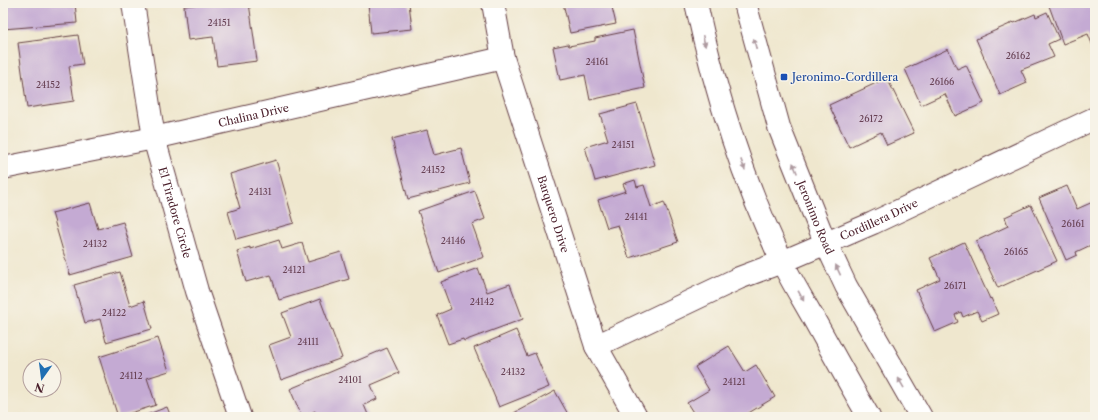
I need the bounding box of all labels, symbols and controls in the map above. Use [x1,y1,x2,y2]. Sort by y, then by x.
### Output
house number: 24151 [208,17,231,28]
one-way arrow [702,35,708,47]
one-way arrow [752,38,758,50]
house number: 26162 [1006,50,1030,61]
house number: 24161 [585,56,609,67]
place label: Jeronimo-Cordillera [790,70,898,84]
marker: Jeronimo-Cordillera [779,72,789,82]
house number: 26166 [930,76,954,87]
house number: 24152 [36,79,60,90]
street label: Chalina Drive [217,100,290,130]
house number: 26172 [859,113,883,124]
house number: 24151 [612,139,635,150]
one-way arrow [740,160,746,172]
one-way arrow [792,162,798,173]
house number: 24152 [421,164,445,175]
street label: El Tiradore Circle [155,165,194,260]
street label: Barquero Drive [534,174,572,255]
street label: Jeronimo Road [793,177,837,257]
house number: 24131 [249,186,272,197]
street label: Cordillera Drive [838,196,920,243]
house number: 24141 [624,211,648,222]
house number: 26161 [1061,218,1085,229]
house number: 24146 [441,235,465,246]
house number: 24132 [83,238,107,249]
house number: 26165 [1004,246,1028,257]
house number: 24121 [282,264,306,275]
one-way arrow [835,264,841,275]
house number: 26171 [944,280,966,291]
one-way arrow [798,290,804,302]
house number: 24142 [470,296,494,307]
house number: 24122 [102,307,126,318]
house number: 24111 [297,336,319,347]
north arrow [22,358,62,398]
house number: 24132 [501,366,525,377]
house number: 24112 [119,370,143,381]
house number: 24101 [338,374,362,385]
house number: 24121 [722,376,746,387]
one-way arrow [898,377,905,389]
text: N [33,380,46,396]

